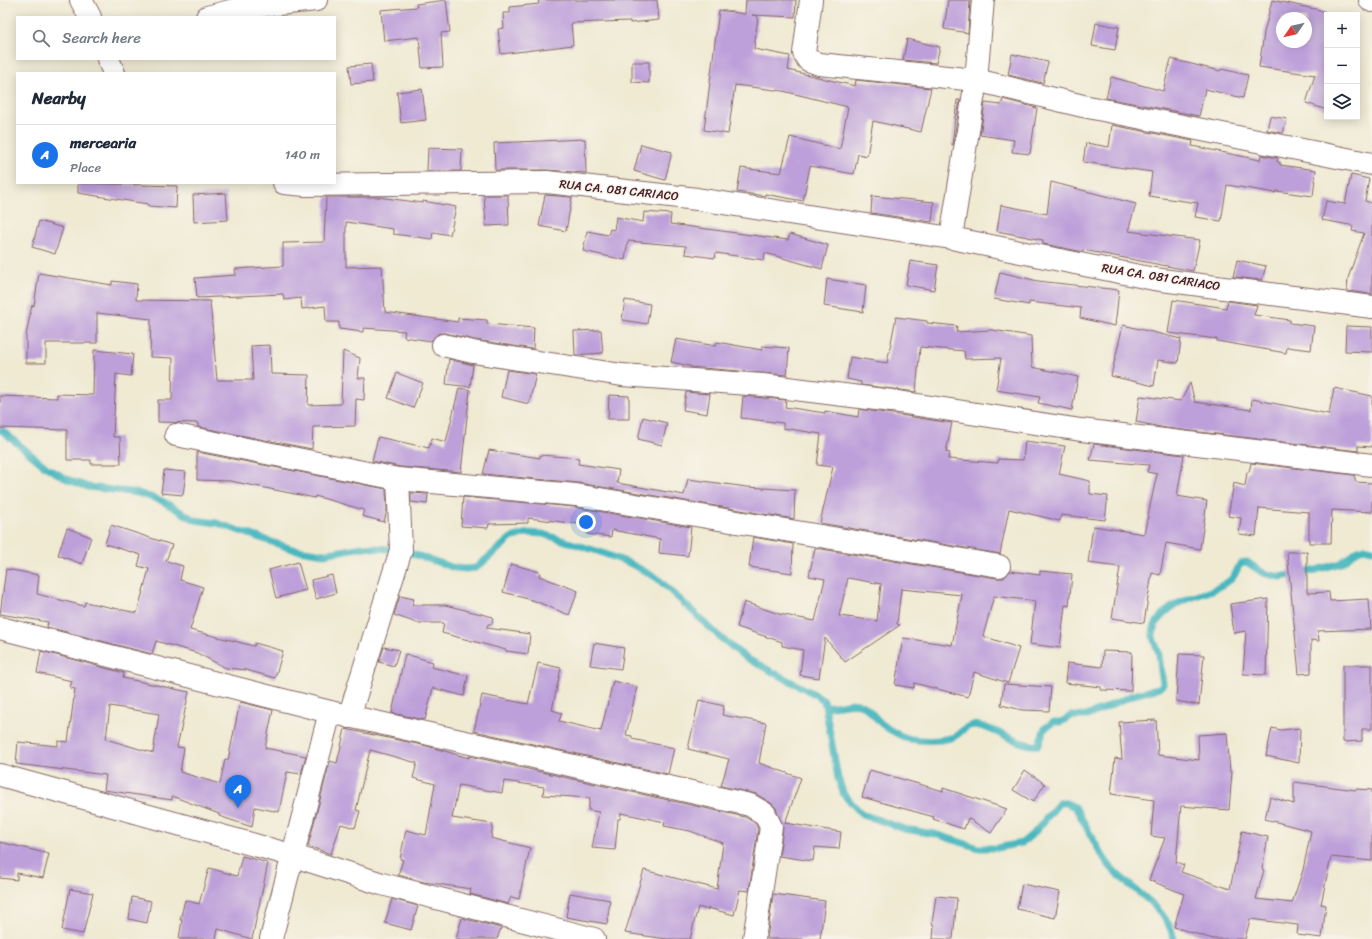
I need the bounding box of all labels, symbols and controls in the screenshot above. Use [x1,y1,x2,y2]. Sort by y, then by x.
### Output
north arrow [1276,12,1312,48]
map controls [1324,12,1360,120]
button: + [1324,12,1360,48]
search box [16,16,336,60]
text: Search here [62,25,141,51]
icon: search [30,27,52,49]
button: − [1324,48,1360,84]
text: Nearby [32,83,86,113]
button: layers [1324,84,1360,120]
text: mercearia [70,130,136,156]
text: A [41,143,49,166]
text: 140 m [285,143,320,166]
text: Place [70,156,101,179]
street label: RUA CA. 081 CARIACO [558,173,680,207]
street label: RUA CA. 081 CARIACO [1100,257,1222,297]
your location [576,512,596,532]
pin: A [225,775,251,808]

